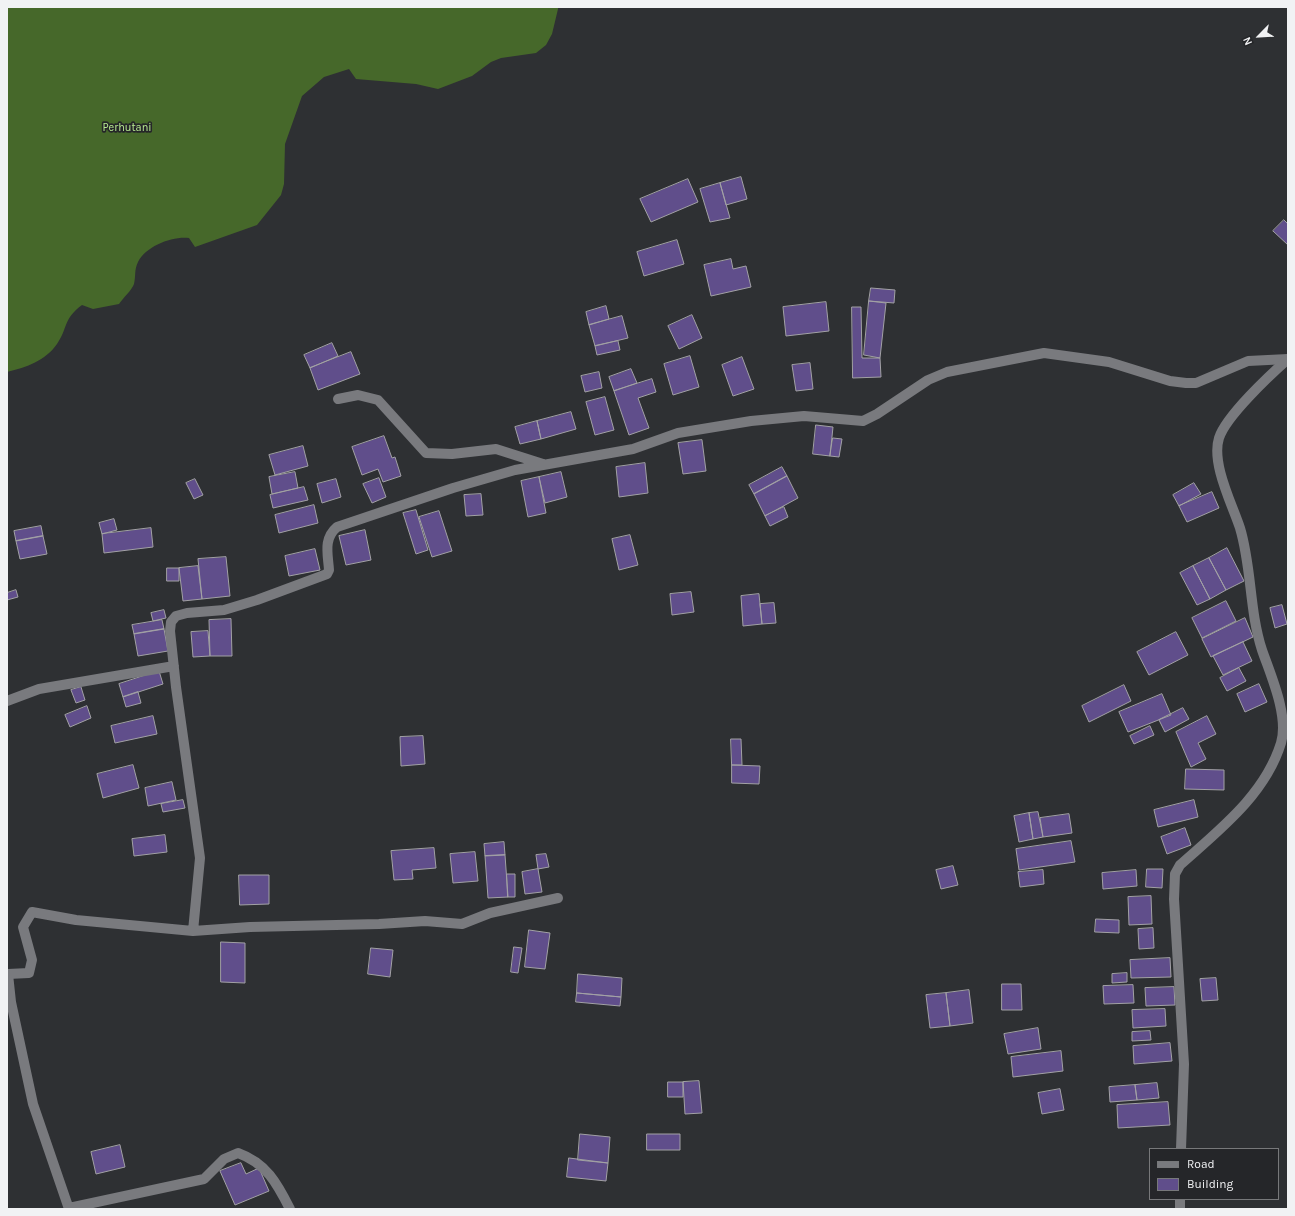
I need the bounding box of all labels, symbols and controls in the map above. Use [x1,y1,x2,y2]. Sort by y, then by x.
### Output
north arrow [1239,16,1279,56]
text: N [1240,35,1255,47]
park label: Perhutani [102,121,152,135]
legend [1149,1148,1279,1200]
text: Road [1187,1157,1215,1171]
text: Building [1187,1177,1233,1191]

